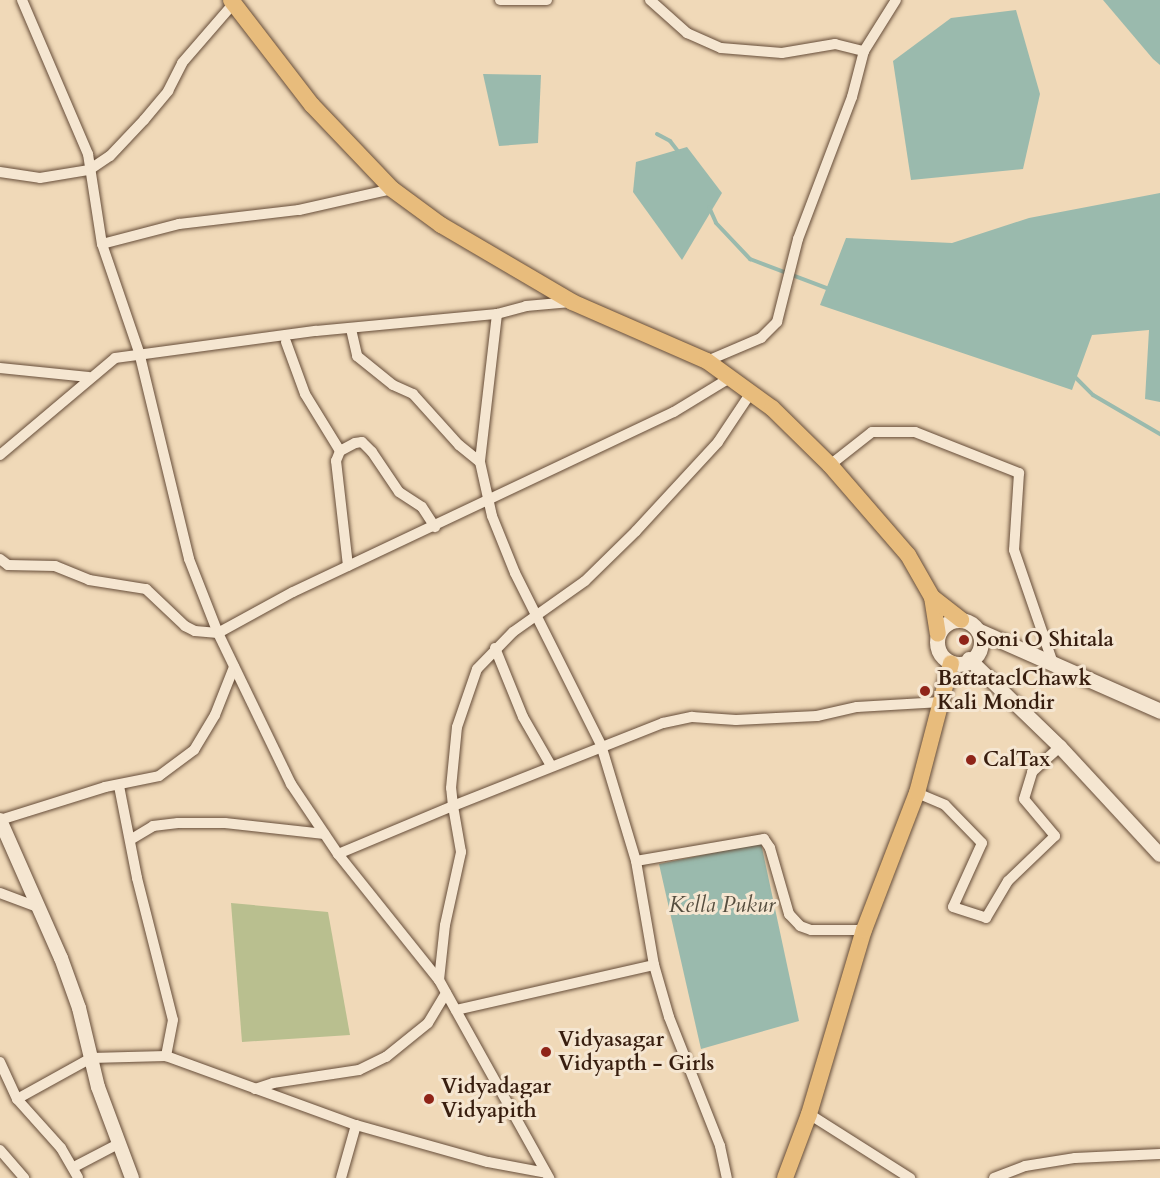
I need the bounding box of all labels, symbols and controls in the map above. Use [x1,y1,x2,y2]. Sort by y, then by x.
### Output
place label: Soni O Shitala [976,627,1114,653]
marker: Soni O Shitala [957,633,971,647]
place label: BattataclChawk Kali Mondir [937,666,1092,716]
marker: BattataclChawk Kali Mondir [918,684,932,698]
place label: CalTax [983,747,1051,773]
marker: CalTax [964,753,978,767]
water label: Kella Pukur [669,893,775,919]
place label: Vidyasagar Vidyapth - Girls [558,1027,714,1077]
marker: Vidyasagar Vidyapth - Girls [539,1045,553,1059]
place label: Vidyadagar Vidyapith [441,1074,551,1124]
marker: Vidyadagar Vidyapith [422,1092,436,1106]

